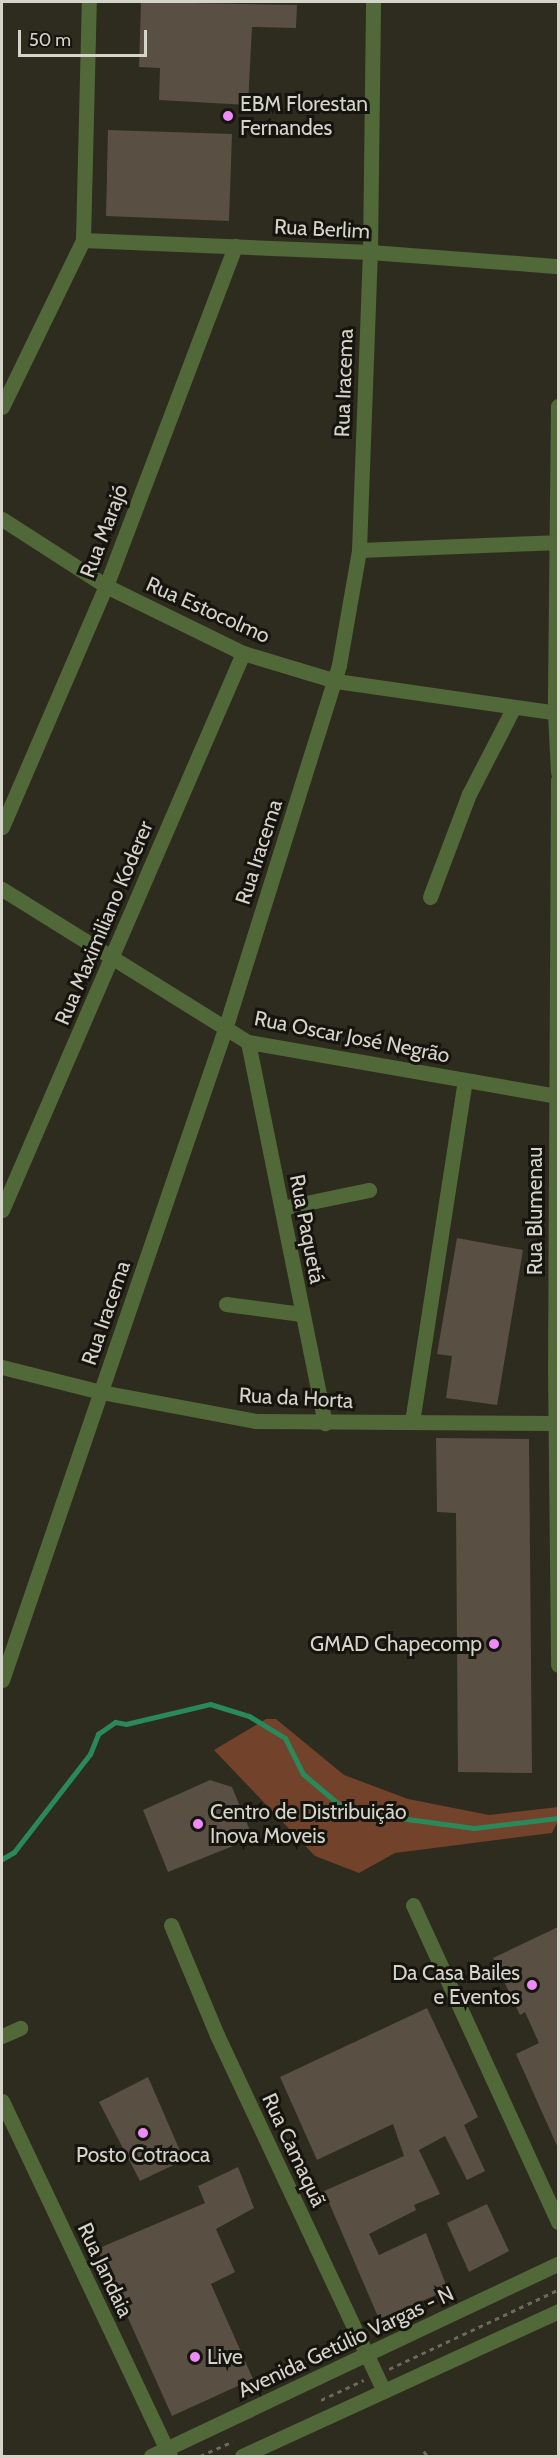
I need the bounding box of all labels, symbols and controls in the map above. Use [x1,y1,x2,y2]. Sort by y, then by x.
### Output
scale bar [21,18,150,56]
text: 50 m [29,29,71,51]
place label: EBM Florestan Fernandes [240,91,368,141]
marker: EBM Florestan Fernandes [221,109,235,123]
street label: Rua Berlim [273,214,371,244]
street label: Rua Iracema [330,328,358,438]
street label: Rua Marajó [75,481,133,581]
street label: Rua Estocolmo [142,571,274,649]
street label: Rua Iracema [230,796,288,908]
street label: Rua Maximiliano Koderer [50,817,158,1029]
street label: Rua Oscar José Negrão [252,1006,452,1068]
street label: Rua Blumenau [522,1147,548,1275]
street label: Rua Paquetá [284,1172,330,1286]
street label: Rua Iracema [76,1258,136,1368]
street label: Rua da Horta [238,1382,354,1414]
place label: GMAD Chapecomp [310,1631,482,1657]
marker: GMAD Chapecomp [487,1637,501,1651]
place label: Centro de Distribuição Inova Moveis [210,1799,407,1849]
marker: Centro de Distribuição Inova Moveis [191,1817,205,1831]
place label: Da Casa Bailes e Eventos [392,1960,520,2010]
marker: Da Casa Bailes e Eventos [525,1978,539,1992]
street label: Rua Camaquã [257,2089,331,2211]
marker: Posto Cotraoca [136,2126,150,2140]
place label: Posto Cotraoca [76,2142,210,2168]
street label: Rua Jandaia [72,2219,138,2321]
street label: Avenida Getúlio Vargas - N [234,2281,458,2403]
place label: Live [207,2344,243,2370]
marker: Live [188,2350,202,2364]

